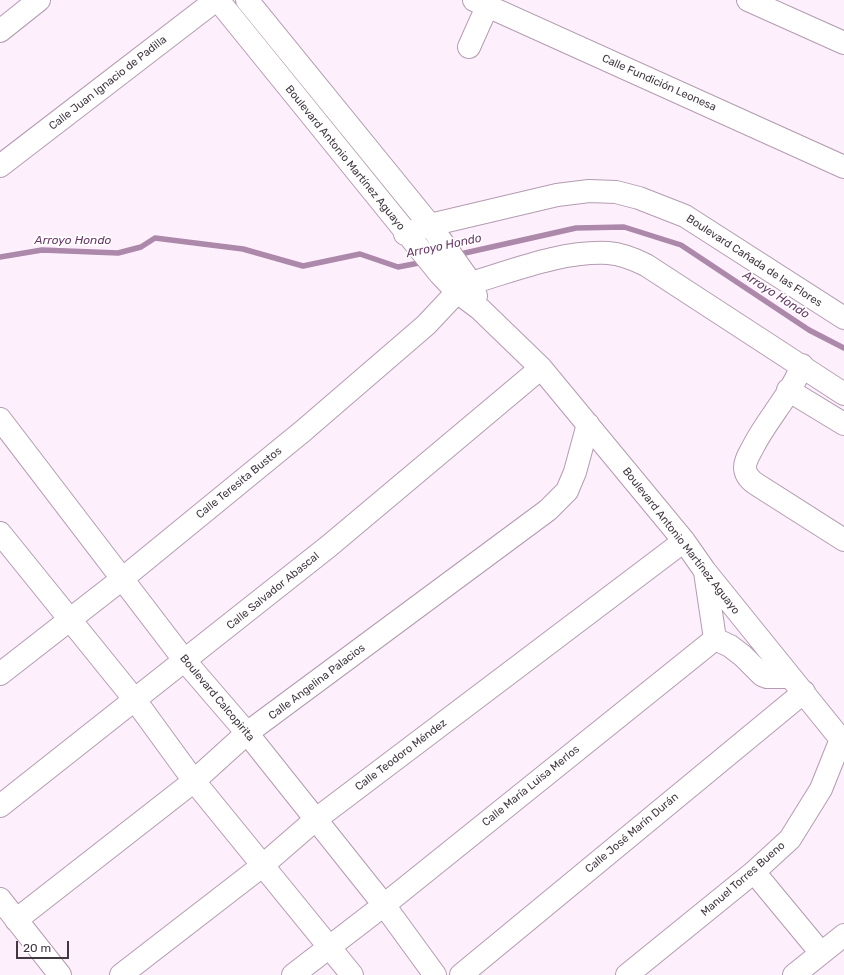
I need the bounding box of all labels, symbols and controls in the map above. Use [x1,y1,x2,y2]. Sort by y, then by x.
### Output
street label: Calle Juan Ignacio de Padilla [47,33,169,133]
street label: Calle Fundición Leonesa [600,52,718,114]
street label: Boulevard Antonio Martínez Aguayo [282,83,408,233]
street label: Boulevard Cañada de las Flores [684,212,824,310]
water label: Arroyo Hondo [405,231,483,261]
water label: Arroyo Hondo [35,234,111,248]
water label: Arroyo Hondo [740,268,812,322]
street label: Calle Teresita Bustos [193,444,285,522]
street label: Boulevard Antonio Martínez Aguayo [620,465,742,617]
street label: Calle Salvador Abascal [224,550,322,632]
street label: Calle Angelina Palacios [266,641,368,723]
street label: Boulevard Calcopirita [177,652,257,744]
street label: Calle Teodoro Méndez [353,716,449,794]
street label: Calle María Luisa Merlos [480,743,582,829]
street label: Calle José Marín Durán [583,790,681,876]
street label: Manuel Torres Bueno [698,839,788,919]
scale bar [18,933,71,959]
text: 20 m [23,941,51,955]

